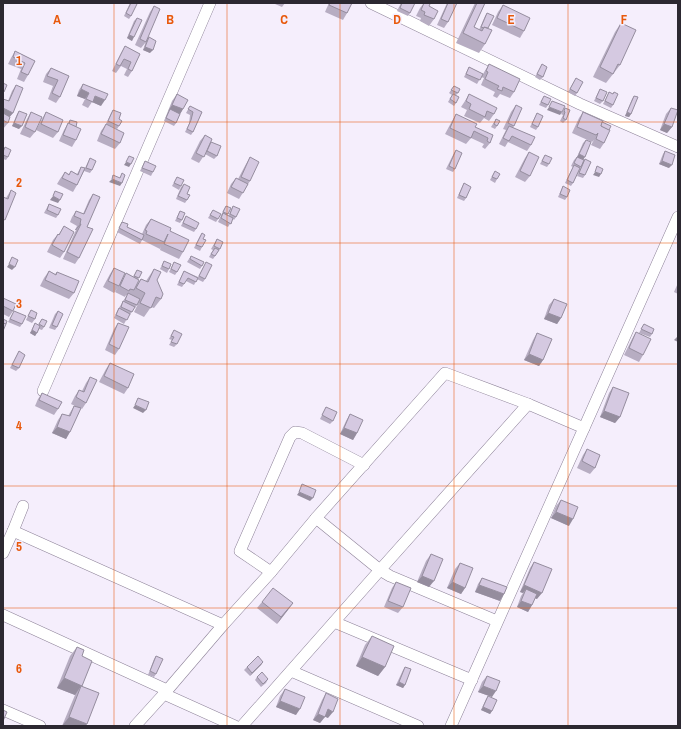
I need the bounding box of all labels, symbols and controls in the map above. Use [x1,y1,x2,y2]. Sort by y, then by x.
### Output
text: A [53,11,61,28]
text: B [166,11,174,28]
text: C [280,11,288,28]
text: D [393,11,401,28]
text: E [507,11,515,28]
text: F [621,11,628,28]
text: 1 [16,52,22,69]
text: 2 [16,174,22,191]
text: 3 [16,295,22,312]
text: 4 [16,417,22,434]
text: 5 [16,538,22,555]
text: 6 [16,660,22,677]

